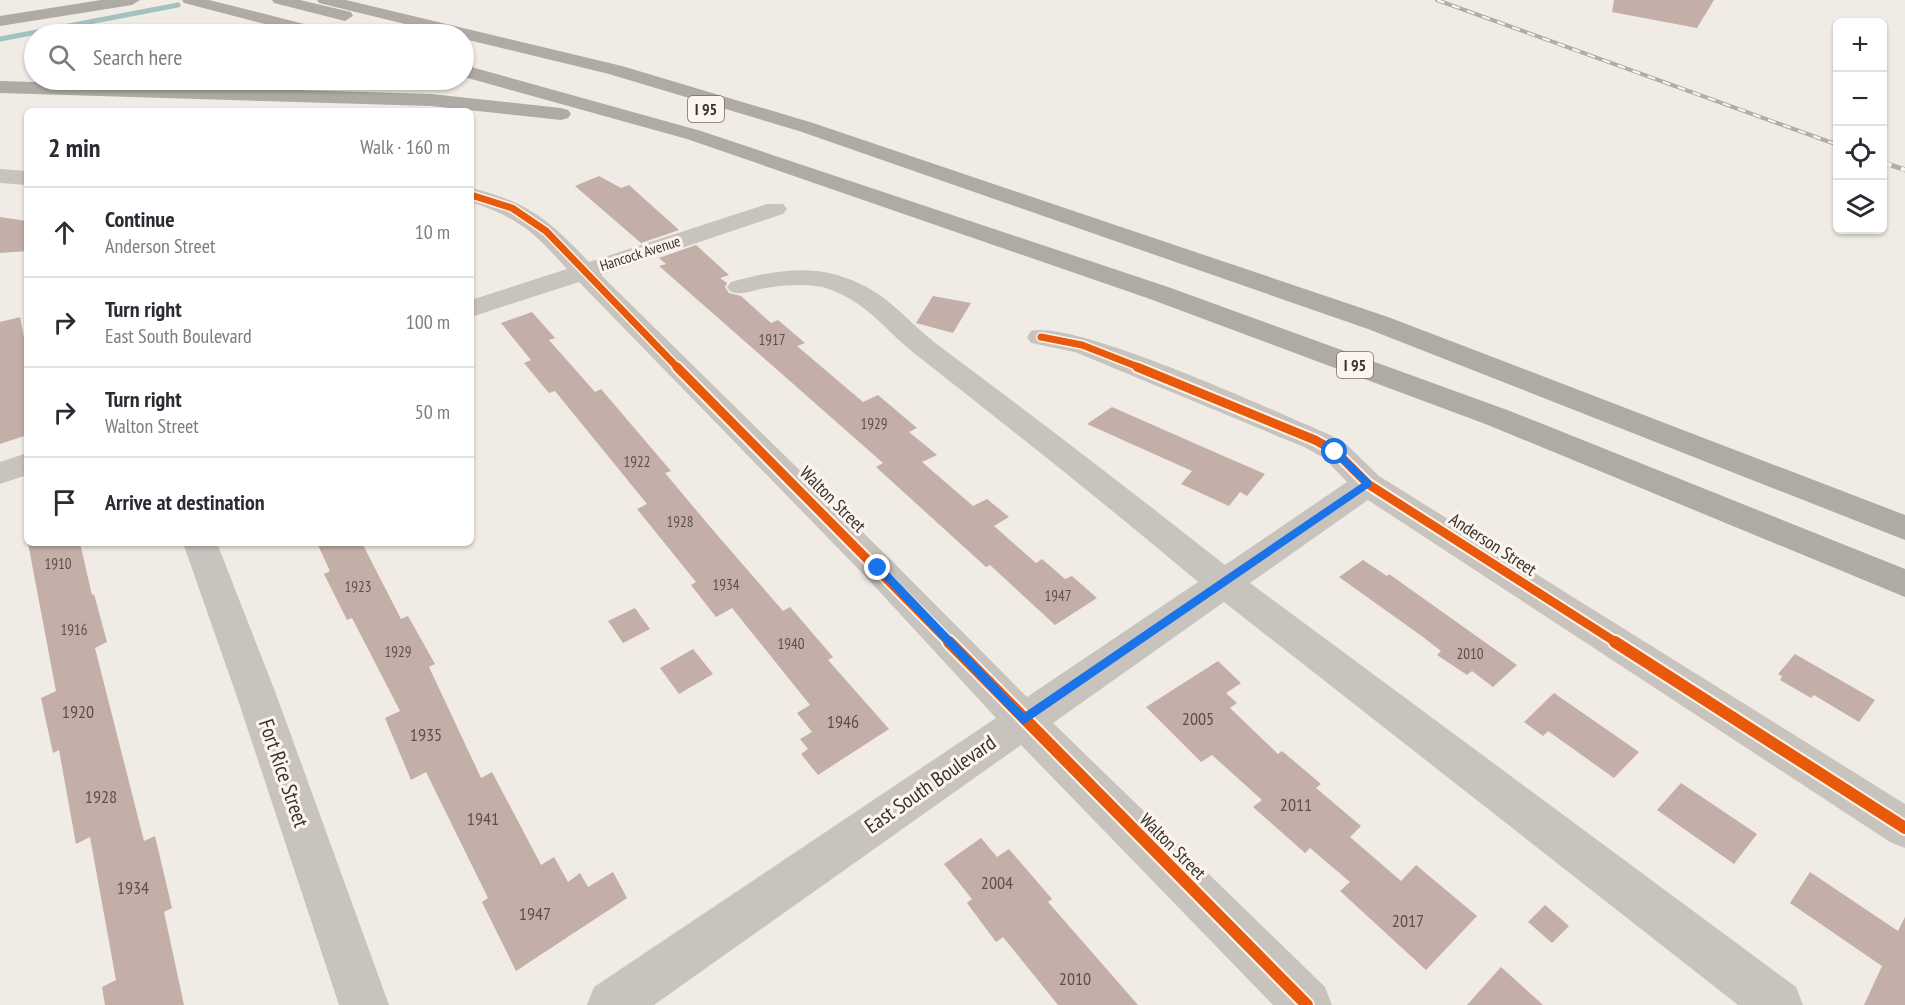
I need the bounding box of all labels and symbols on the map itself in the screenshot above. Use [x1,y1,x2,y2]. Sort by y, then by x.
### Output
road number: I 95 [688,96,724,122]
street label: Hancock Avenue [597,231,683,275]
house number: 1917 [758,330,786,349]
road number: I 95 [1337,352,1373,378]
house number: 1929 [860,414,888,433]
route start [1321,438,1347,464]
house number: 1922 [623,452,651,471]
street label: Walton Street [795,461,871,537]
street label: Anderson Street [1445,507,1541,581]
house number: 1928 [666,512,694,531]
house number: 1910 [44,554,72,573]
route end [864,554,890,580]
house number: 1934 [712,575,740,594]
house number: 1923 [344,577,372,596]
house number: 1947 [1044,586,1072,605]
house number: 1916 [60,620,88,639]
house number: 1940 [777,634,805,653]
house number: 1929 [384,642,412,661]
house number: 2010 [1456,644,1484,663]
house number: 1920 [62,700,94,723]
house number: 2005 [1182,707,1214,730]
house number: 1946 [827,710,859,733]
street label: Fort Rice Street [253,715,315,831]
house number: 1935 [410,723,442,746]
street label: East South Boulevard [859,729,1001,839]
house number: 1928 [85,785,117,808]
house number: 2011 [1280,793,1312,816]
house number: 1941 [467,807,499,830]
street label: Walton Street [1135,808,1211,884]
house number: 2004 [981,871,1013,894]
house number: 1934 [117,876,149,899]
house number: 1947 [519,902,551,925]
house number: 2017 [1392,909,1424,932]
house number: 2010 [1059,967,1091,990]

